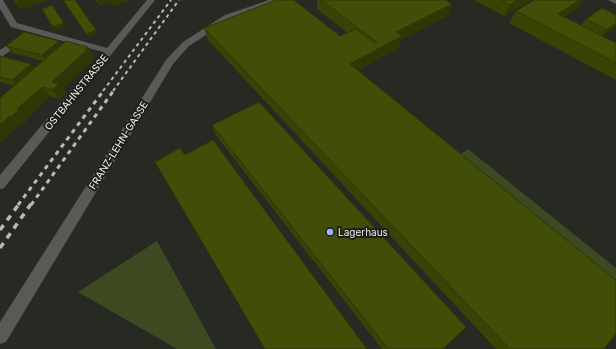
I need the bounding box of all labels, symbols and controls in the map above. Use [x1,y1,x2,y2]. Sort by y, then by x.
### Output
street label: OSTBAHNSTRASSE [42,52,110,132]
street label: FRANZ-LEHN-GASSE [86,99,150,191]
place label: Lagerhaus [338,226,388,238]
marker: Lagerhaus [325,227,335,237]

